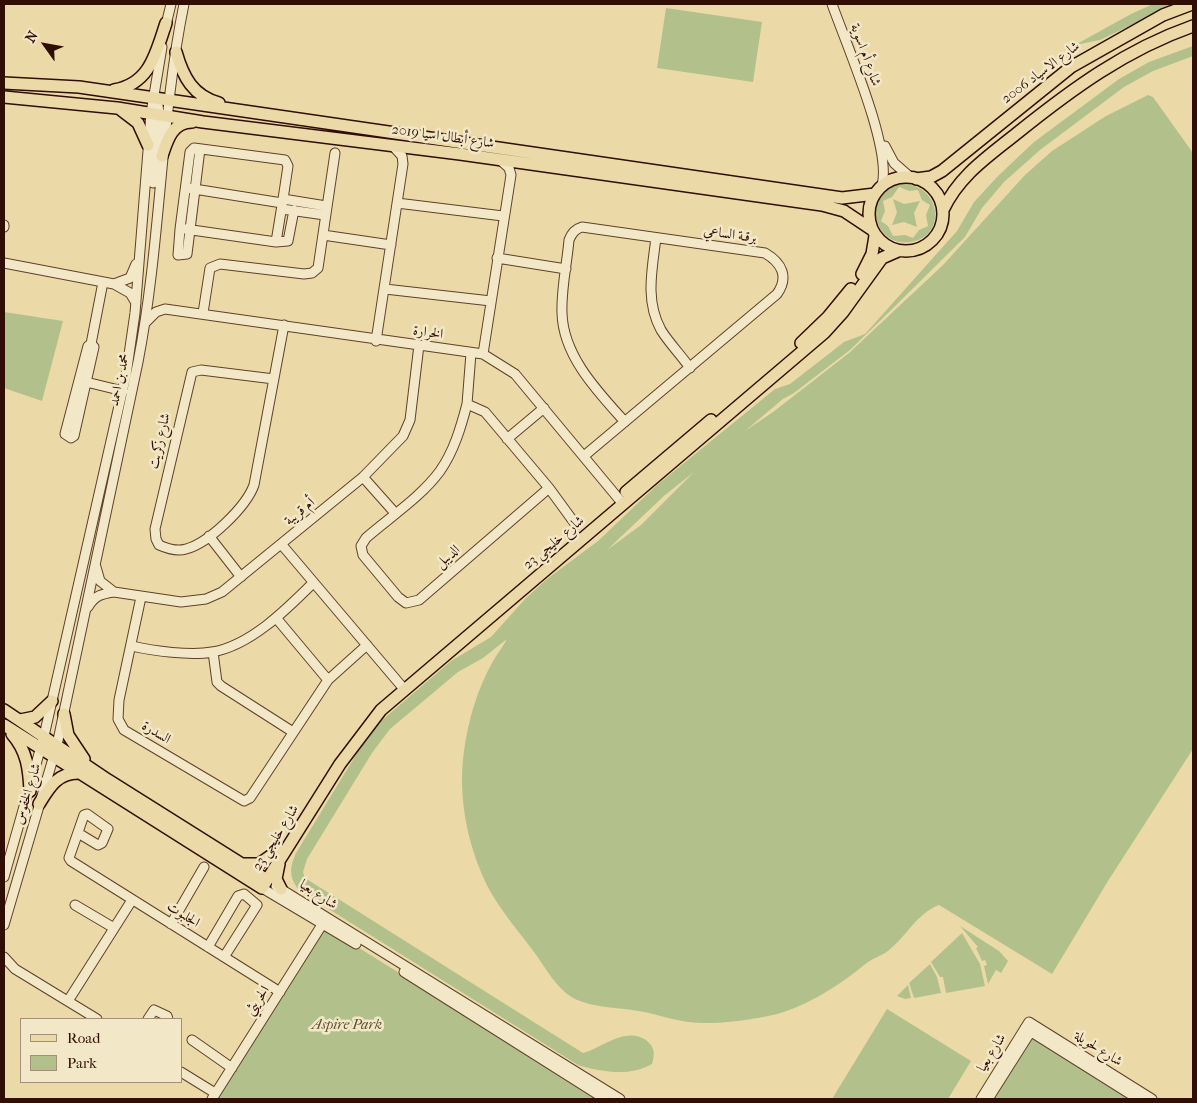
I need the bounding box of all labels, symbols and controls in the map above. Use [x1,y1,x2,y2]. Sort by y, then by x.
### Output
north arrow [20,20,70,70]
street label: شارع أم اسوية [846,21,884,89]
text: N [22,28,42,46]
street label: شارع الاسياد 2006 [999,38,1083,108]
street label: شارع أبطال اسيا 2019 [391,121,495,153]
street label: برقـة الساعي [702,223,758,247]
street label: الخرارة [412,323,444,343]
street label: محمد بن احمد [106,352,134,408]
street label: شارع زكريت [145,411,175,471]
street label: أم قريبة [281,494,319,530]
street label: شارع خليجي 23 [520,513,588,573]
street label: الديبل [432,542,464,572]
street label: السدرة [138,718,174,748]
street label: شارع الخفوس [11,761,45,827]
street label: شارع خليجي 23 [249,802,303,874]
street label: شارع بعيا [296,877,340,913]
street label: الجلبوت [163,898,203,932]
street label: الحريثي [242,983,274,1019]
legend [20,1018,182,1083]
park label: Aspire Park [312,1018,382,1034]
street label: شارع لحويلة [1071,1028,1125,1070]
text: Road [67,1029,100,1047]
street label: شارع بعيا [974,1031,1010,1075]
text: Park [67,1054,97,1072]

